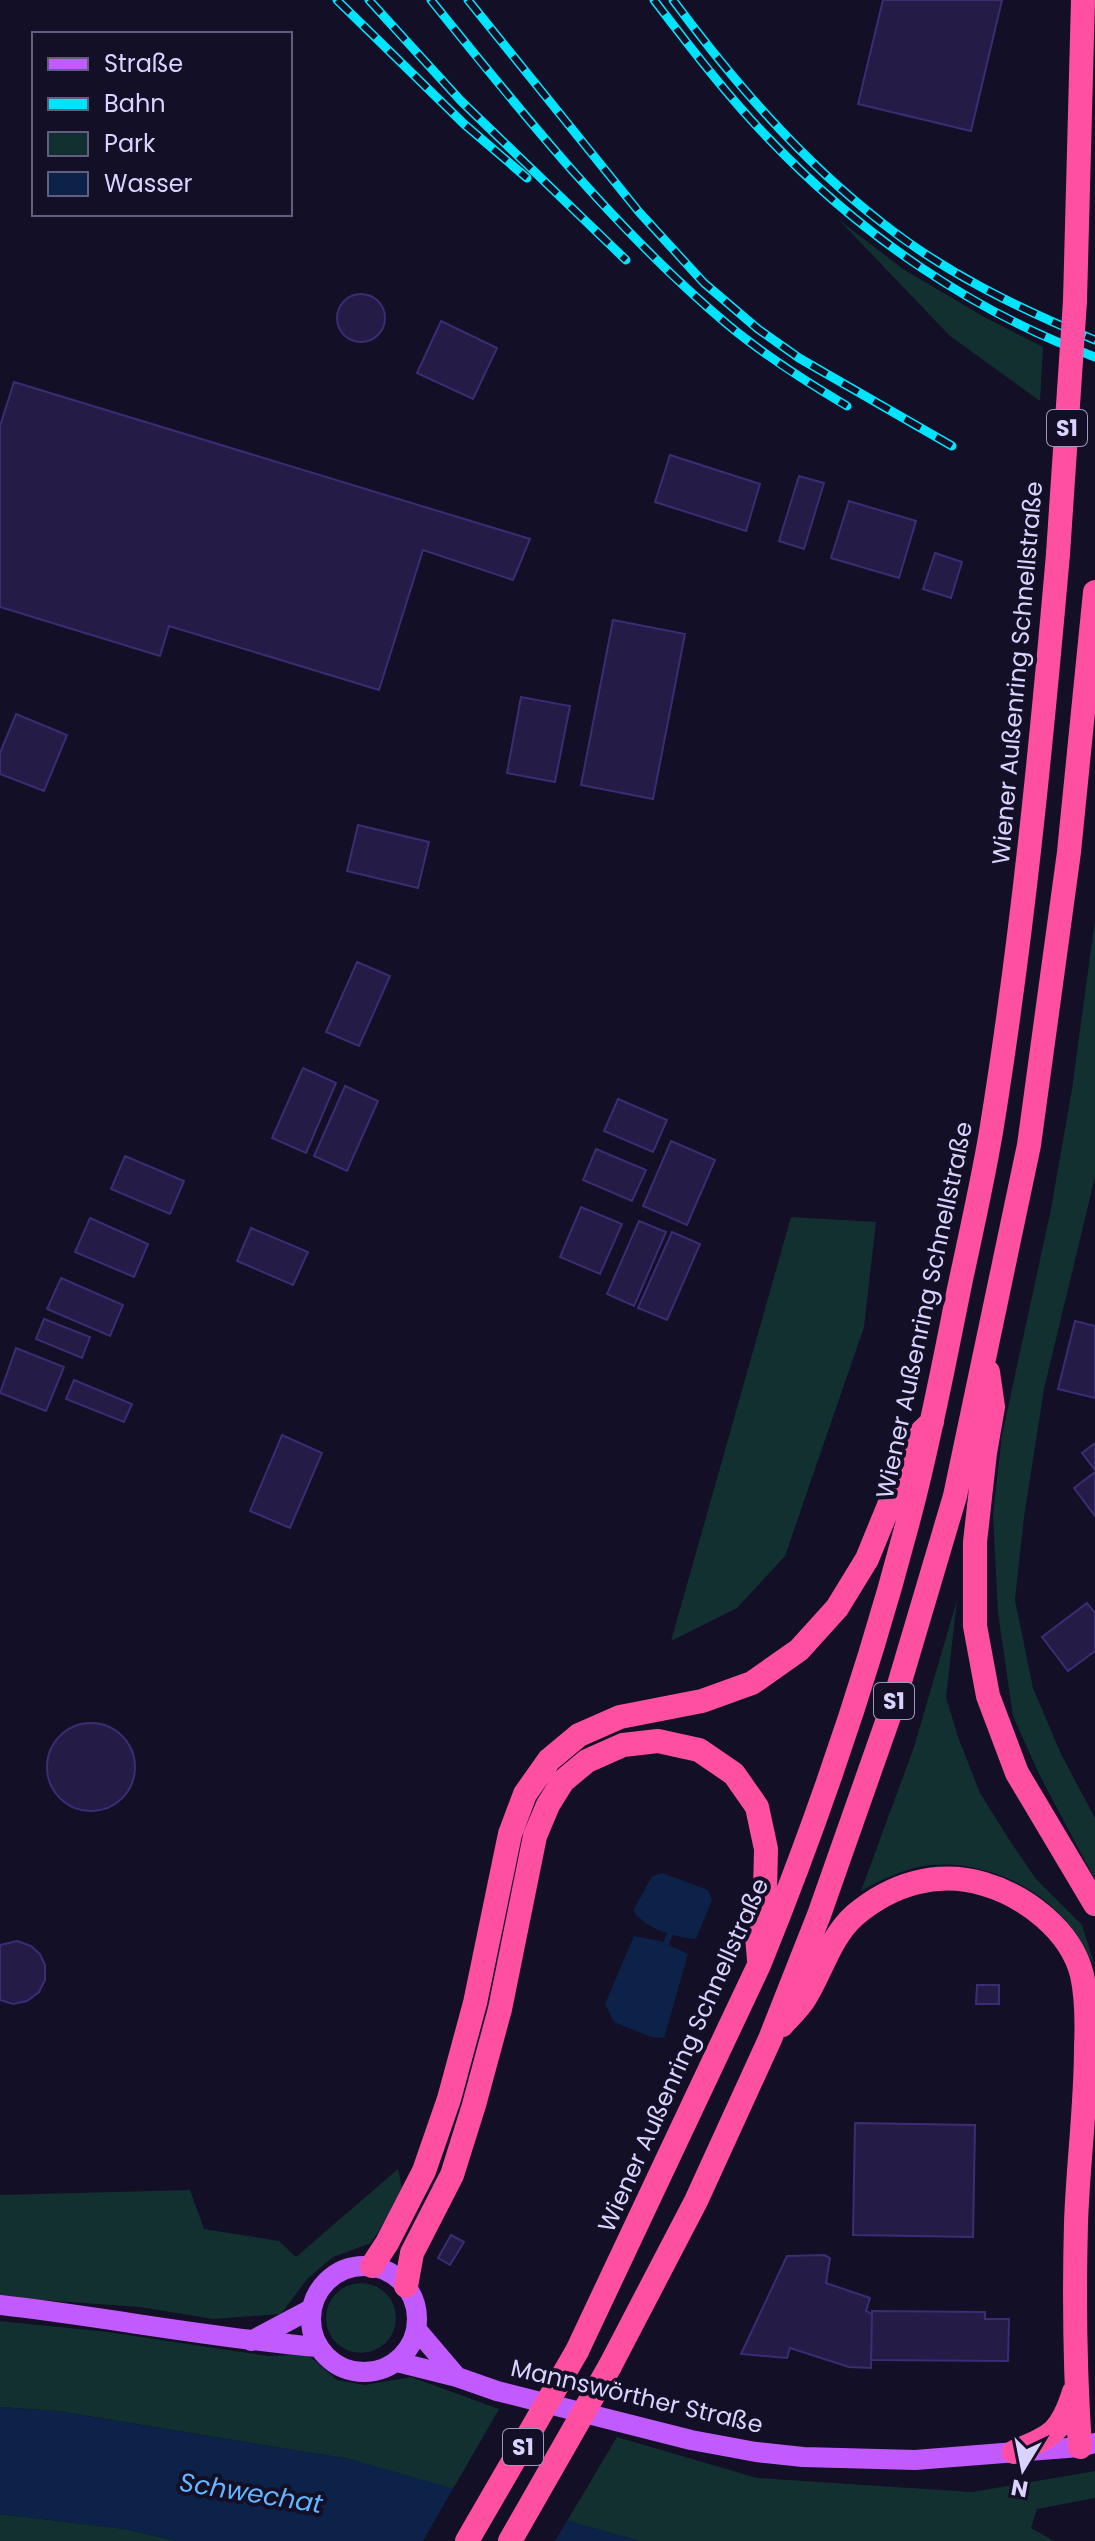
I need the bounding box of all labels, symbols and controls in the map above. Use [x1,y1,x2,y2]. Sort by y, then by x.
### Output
legend [32,32,292,216]
text: Straße [104,47,183,80]
text: Bahn [104,87,166,120]
text: Park [104,127,156,160]
text: Wasser [104,167,193,200]
road number: S1 [1047,410,1087,446]
street label: Wiener Außenring Schnellstraße [984,480,1050,866]
street label: Wiener Außenring Schnellstraße [868,1119,980,1501]
road number: S1 [874,1683,914,1719]
street label: Wiener Außenring Schnellstraße [590,1873,776,2237]
street label: Mannswörther Straße [508,2351,766,2441]
road number: S1 [503,2429,543,2465]
north arrow [983,2429,1063,2509]
water label: Schwechat [177,2464,326,2522]
text: N [1009,2472,1030,2505]

